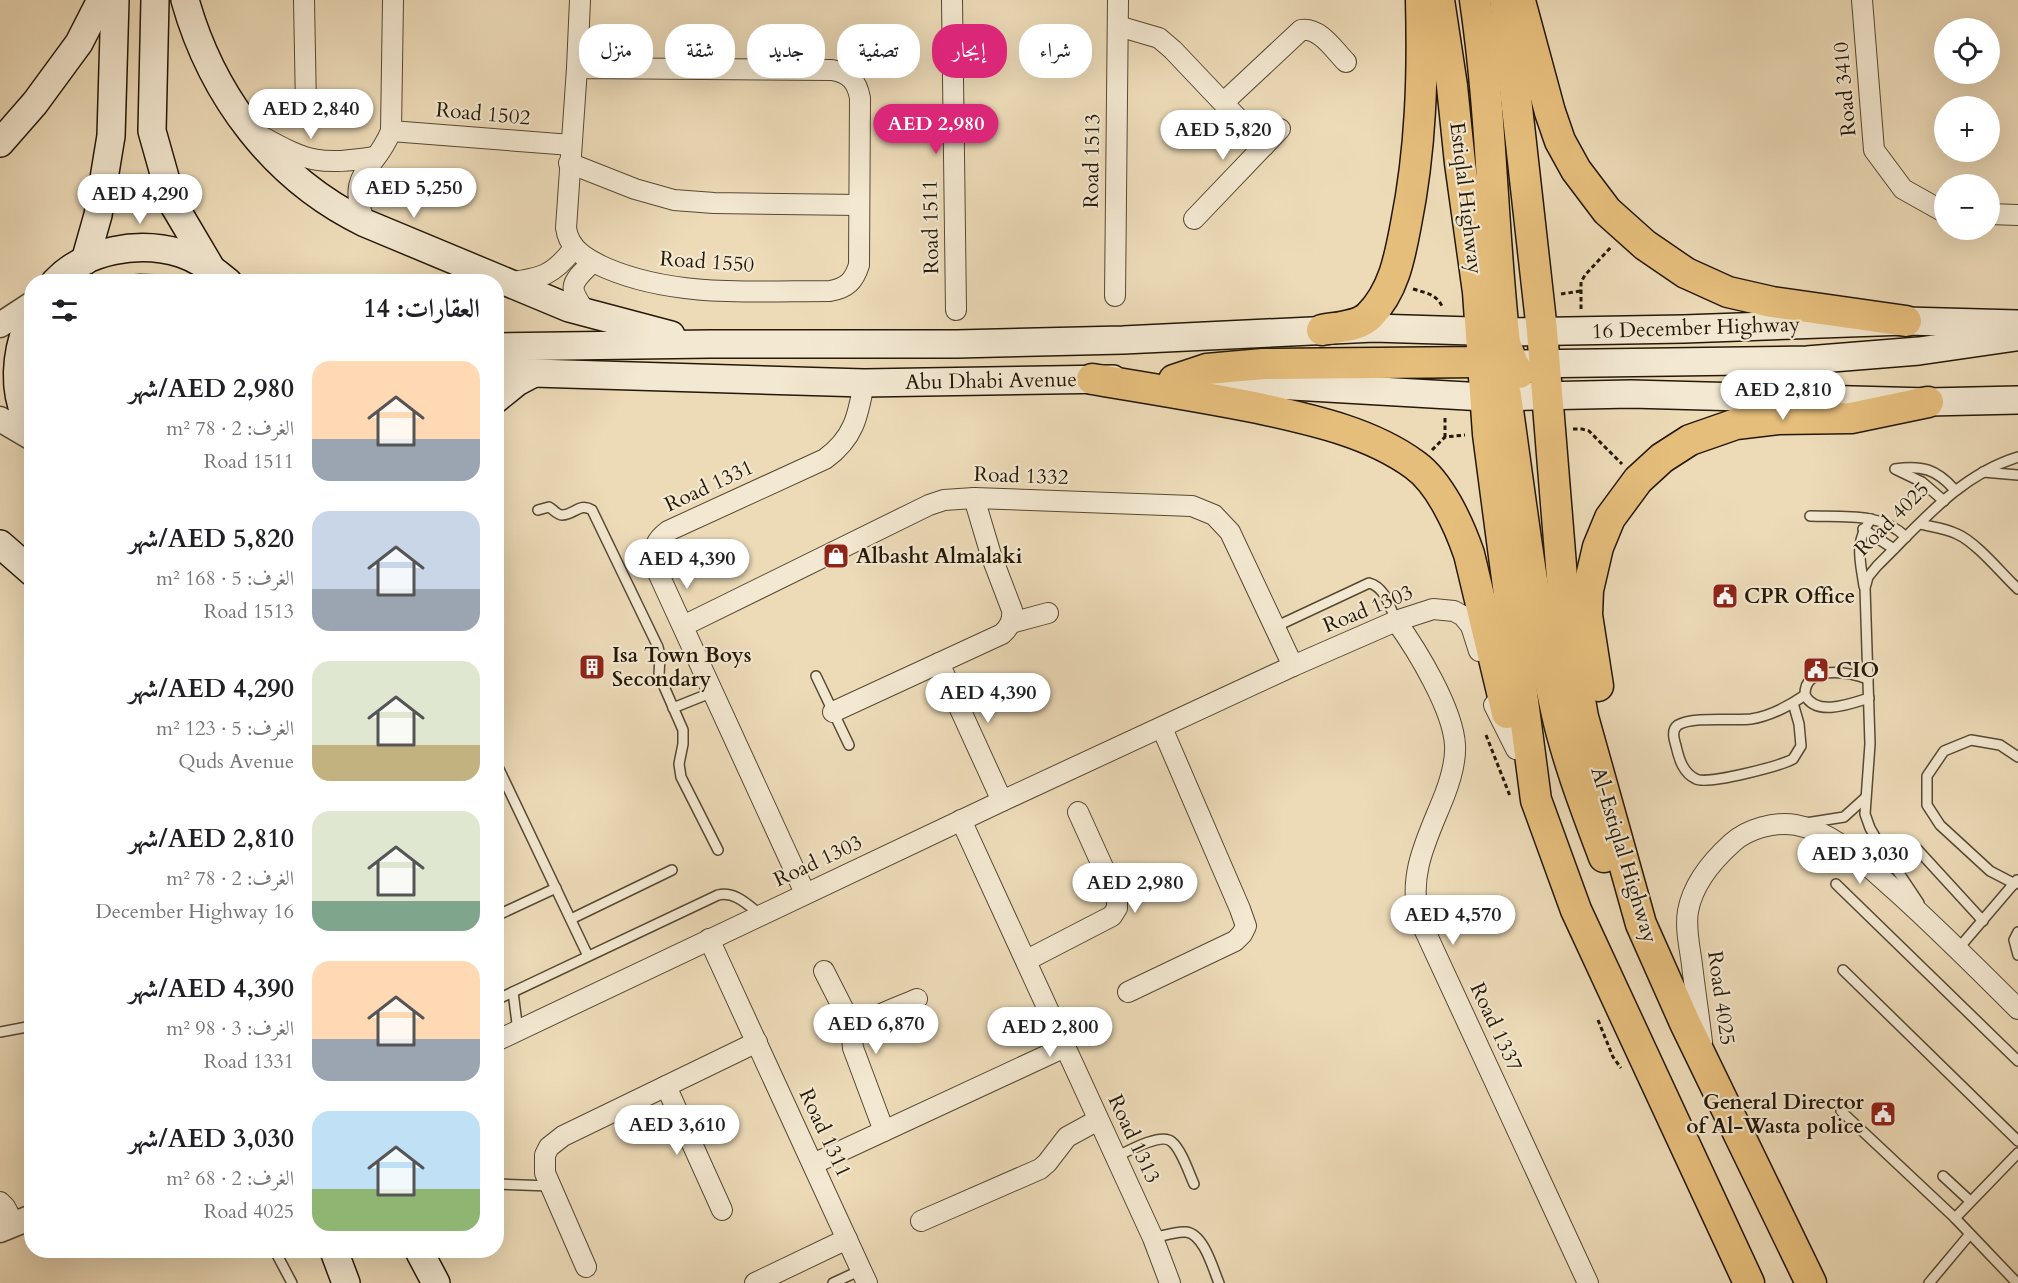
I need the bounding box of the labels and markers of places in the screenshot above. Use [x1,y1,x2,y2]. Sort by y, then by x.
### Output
pin: AED 2,840 [242,89,380,140]
pin: AED 2,980 [867,104,1005,155]
pin: AED 5,820 [1154,110,1292,161]
pin: AED 5,250 [345,168,483,219]
pin: AED 4,290 [71,174,209,225]
pin: AED 2,810 [1714,370,1852,421]
pin: AED 4,390 [618,539,756,590]
shop icon: Albasht Almalaki [821,541,851,571]
place label: Albasht Almalaki [856,542,1023,571]
public building icon: CPR Office [1710,581,1740,611]
place label: CPR Office [1744,582,1855,611]
place label: Isa Town Boys Secondary [612,641,751,694]
building icon: Isa Town Boys Secondary [577,652,607,682]
public building icon: CIO [1801,655,1831,685]
place label: CIO [1836,656,1879,685]
pin: AED 4,390 [919,673,1057,724]
pin: AED 3,030 [1791,834,1929,885]
pin: AED 2,980 [1066,863,1204,914]
pin: AED 4,570 [1384,895,1522,946]
pin: AED 6,870 [807,1004,945,1055]
pin: AED 2,800 [981,1007,1119,1058]
place label: General Director of Al-Wasta police [1686,1088,1865,1141]
public building icon: General Director of Al-Wasta police [1868,1099,1898,1129]
pin: AED 3,610 [608,1105,746,1156]

